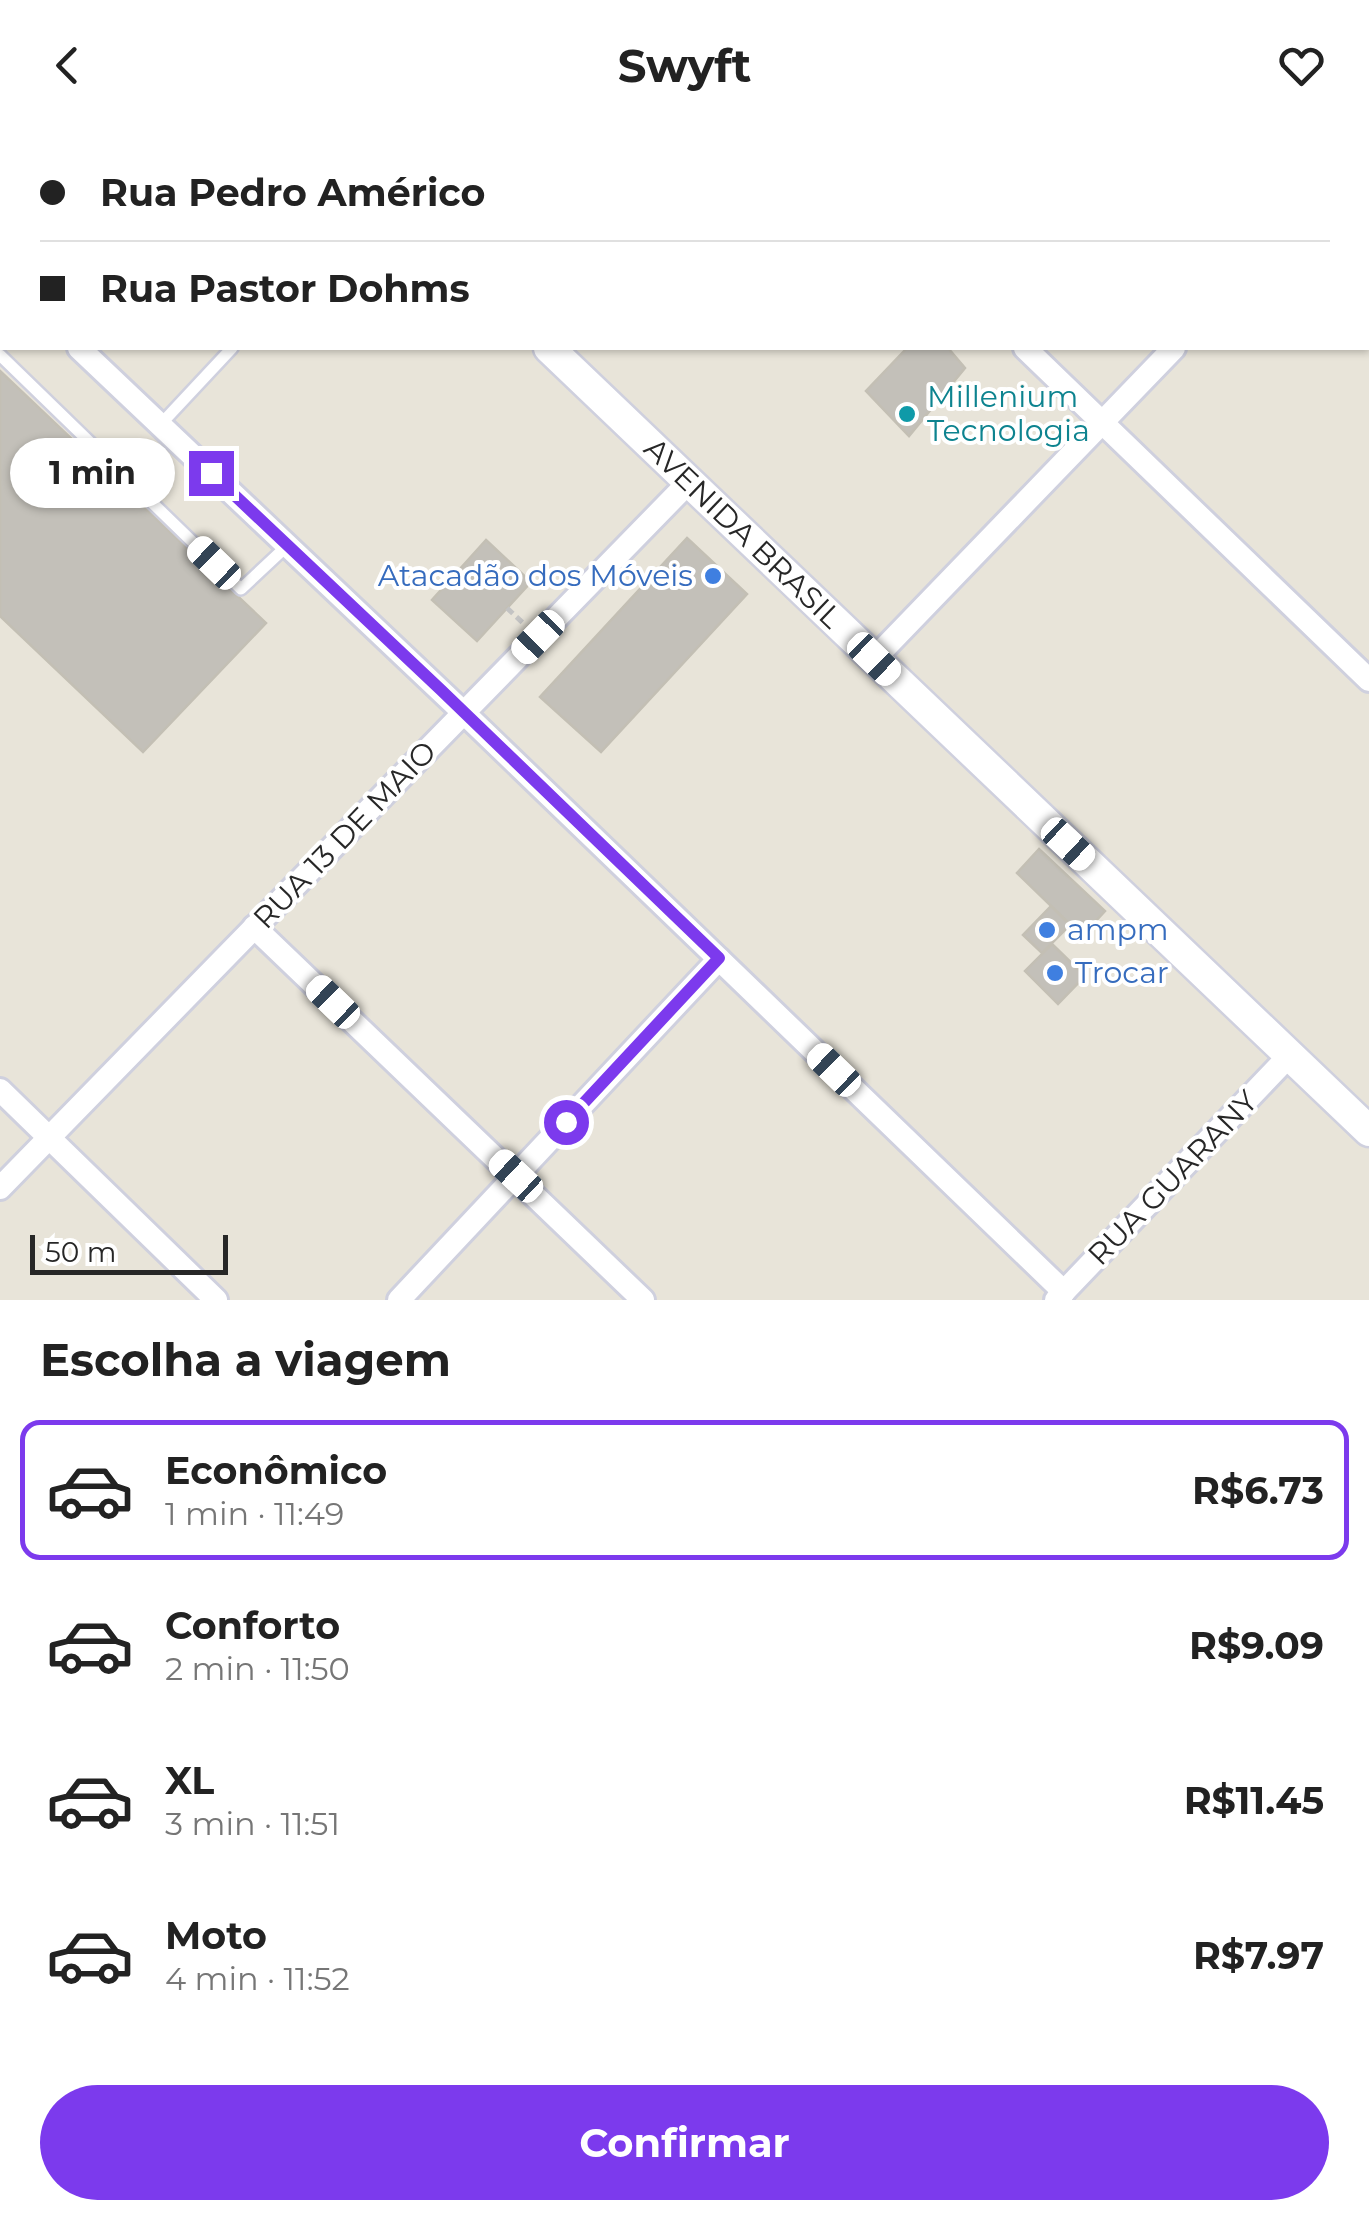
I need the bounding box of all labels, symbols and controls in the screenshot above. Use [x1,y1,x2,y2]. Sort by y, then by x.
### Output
icon: back [40,38,95,93]
text: Swyft [618,38,751,93]
icon: heart [1274,38,1329,93]
text: Rua Pedro Américo [100,169,485,216]
text: Rua Pastor Dohms [100,265,470,312]
place label: Millenium Tecnologia [927,378,1090,449]
marker: Millenium Tecnologia [896,403,918,425]
street label: AVENIDA BRASIL [637,430,850,636]
callout: 1 min [11,438,176,508]
route end [189,451,234,496]
text: 1 min [49,453,136,492]
car [182,531,246,595]
place label: Atacadão dos Móveis [378,557,693,594]
marker: Atacadão dos Móveis [702,565,724,587]
car [506,605,570,669]
car [842,627,906,691]
street label: RUA 13 DE MAIO [246,733,444,936]
car [1036,813,1100,875]
place label: ampm [1067,911,1169,948]
marker: ampm [1036,919,1058,941]
place label: Trocar [1075,954,1169,991]
marker: Trocar [1044,962,1066,984]
car [301,970,365,1034]
car [802,1038,866,1102]
street label: RUA GUARANY [1080,1082,1266,1273]
route start [544,1100,589,1145]
car [484,1145,548,1207]
scale bar [30,1230,228,1274]
text: 50 m [45,1235,116,1269]
text: Escolha a viagem [40,1332,451,1387]
icon: car [45,1445,135,1535]
text: Econômico [165,1447,387,1494]
text: R$6.73 [1192,1467,1324,1514]
text: 1 min · 11:49 [165,1494,344,1533]
icon: car [45,1600,135,1690]
text: Conforto [165,1602,340,1649]
text: R$9.09 [1189,1622,1324,1669]
text: 2 min · 11:50 [165,1649,350,1688]
icon: car [45,1755,135,1845]
text: XL [165,1757,214,1804]
text: R$11.45 [1184,1777,1324,1824]
text: 3 min · 11:51 [165,1804,340,1843]
icon: car [45,1910,135,2000]
text: Moto [165,1912,267,1959]
text: R$7.97 [1193,1932,1324,1979]
text: 4 min · 11:52 [165,1959,350,1998]
button: Confirmar [40,2085,1329,2200]

